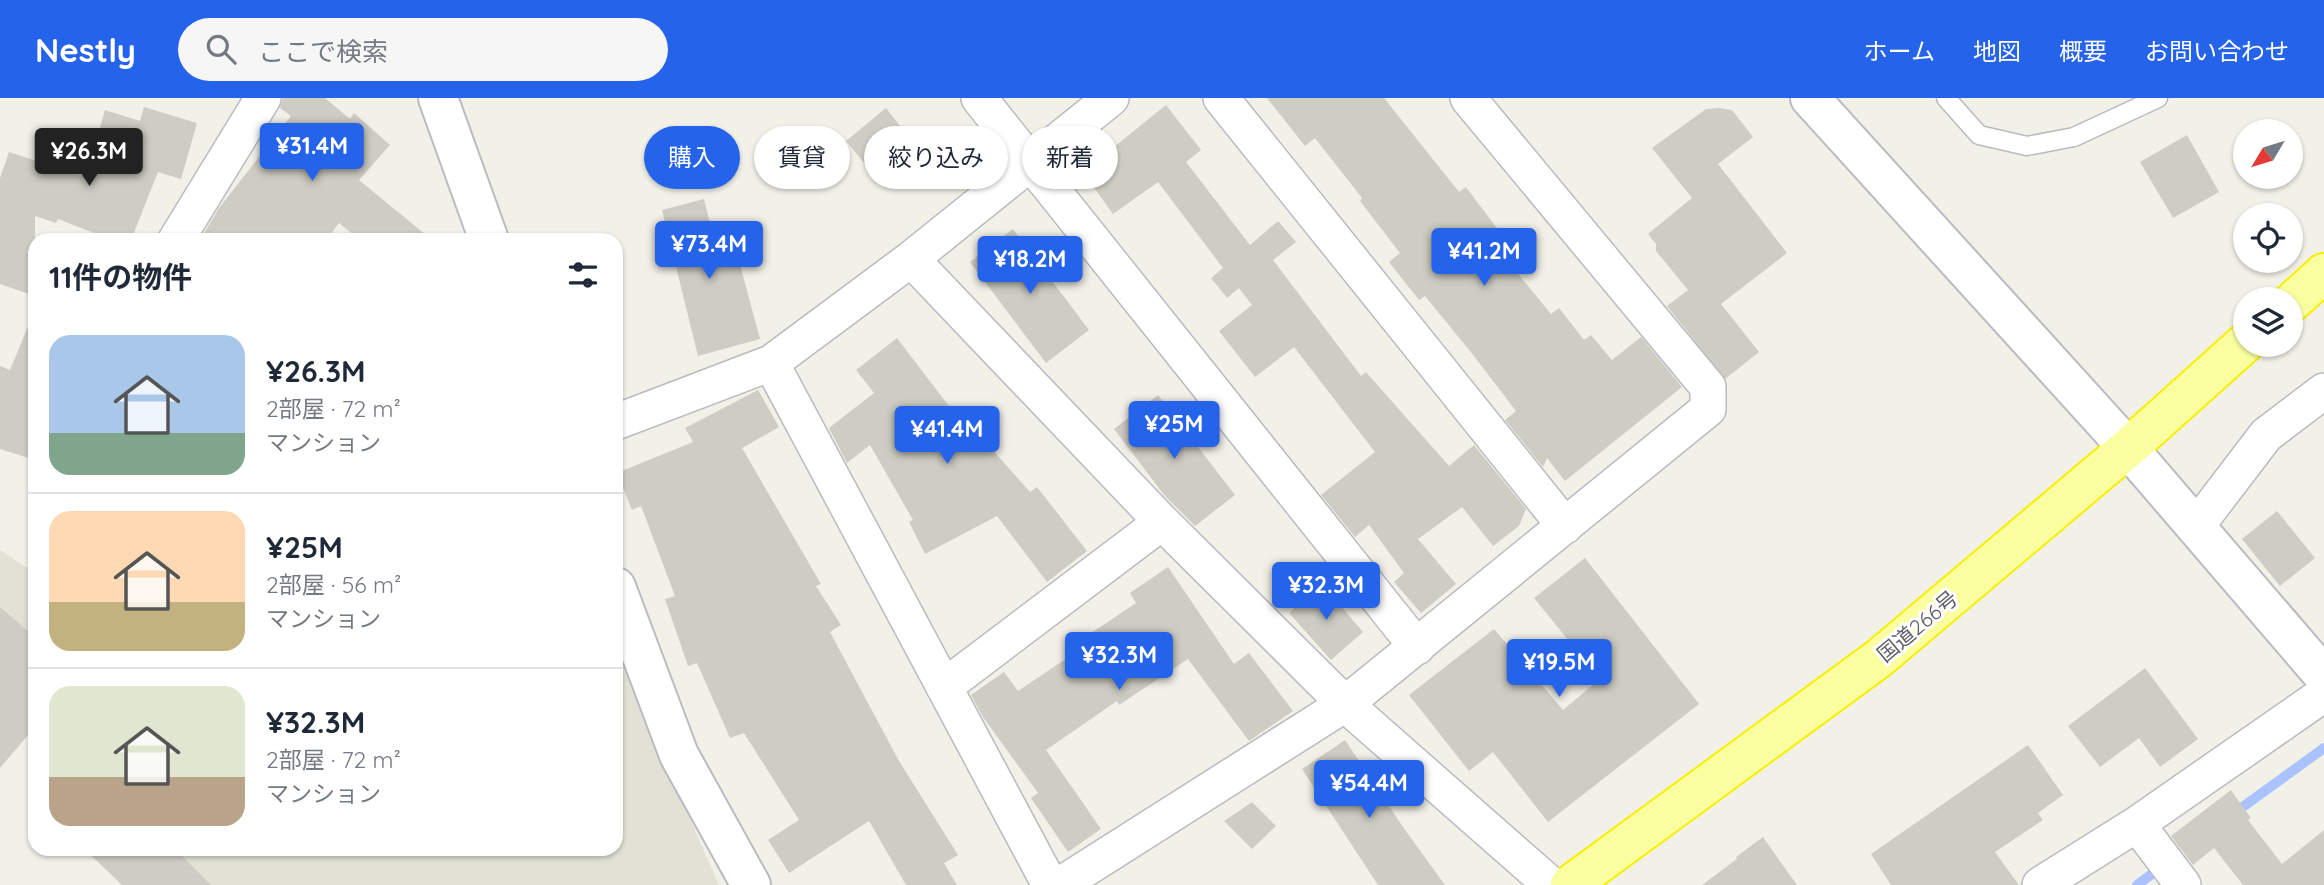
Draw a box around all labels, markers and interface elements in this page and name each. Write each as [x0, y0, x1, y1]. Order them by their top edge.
search box [178, 18, 668, 81]
text: Nestly [35, 29, 136, 70]
icon: search [202, 30, 240, 68]
text: ここで検索 [258, 35, 388, 68]
text: ホーム [1864, 36, 1935, 66]
text: 地図 [1973, 36, 2021, 66]
text: 概要 [2059, 36, 2107, 66]
text: お問い合わせ [2145, 36, 2289, 66]
north arrow [2233, 119, 2303, 189]
map controls [2233, 119, 2303, 357]
pin: ¥31.4M [255, 123, 369, 183]
chip: 購入 [644, 126, 740, 189]
chip: 賃貸 [754, 126, 850, 189]
chip: 絞り込み [864, 126, 1008, 189]
chip: 新着 [1022, 126, 1118, 189]
pin: ¥26.3M [32, 129, 146, 188]
text: ¥31.4M [276, 131, 348, 160]
text: ¥26.3M [51, 136, 127, 165]
button: locate [2233, 203, 2303, 273]
pin: ¥73.4M [652, 222, 766, 281]
pin: ¥41.2M [1427, 228, 1541, 288]
text: ¥73.4M [671, 229, 747, 258]
pin: ¥18.2M [973, 236, 1087, 296]
text: ¥41.2M [1447, 236, 1521, 265]
text: ¥18.2M [994, 244, 1066, 273]
icon: filters [564, 256, 602, 294]
text: 11件の物件 [49, 258, 192, 296]
button: layers [2233, 287, 2303, 357]
text: ¥26.3M [266, 352, 366, 390]
icon: home [105, 363, 189, 447]
text: 2部屋 · 72 m² [266, 394, 401, 423]
pin: ¥25M [1133, 402, 1215, 461]
pin: ¥41.4M [890, 406, 1004, 466]
text: ¥25M [1145, 409, 1203, 438]
text: ¥41.4M [911, 414, 983, 443]
text: マンション [266, 428, 381, 457]
text: ¥25M [266, 528, 343, 566]
icon: home [105, 539, 189, 623]
pin: ¥32.3M [1269, 562, 1383, 622]
text: 2部屋 · 56 m² [266, 570, 401, 599]
text: ¥32.3M [1288, 570, 1364, 599]
street label: 国道266号 [1871, 585, 1963, 667]
text: マンション [266, 604, 381, 633]
pin: ¥32.3M [1062, 632, 1176, 692]
text: ¥32.3M [1081, 640, 1157, 669]
pin: ¥19.5M [1502, 640, 1616, 699]
text: ¥19.5M [1523, 647, 1595, 676]
text: ¥32.3M [266, 703, 365, 741]
icon: home [105, 714, 189, 798]
text: 2部屋 · 72 m² [266, 745, 401, 774]
pin: ¥54.4M [1312, 760, 1426, 820]
text: ¥54.4M [1330, 768, 1408, 797]
text: マンション [266, 779, 381, 808]

